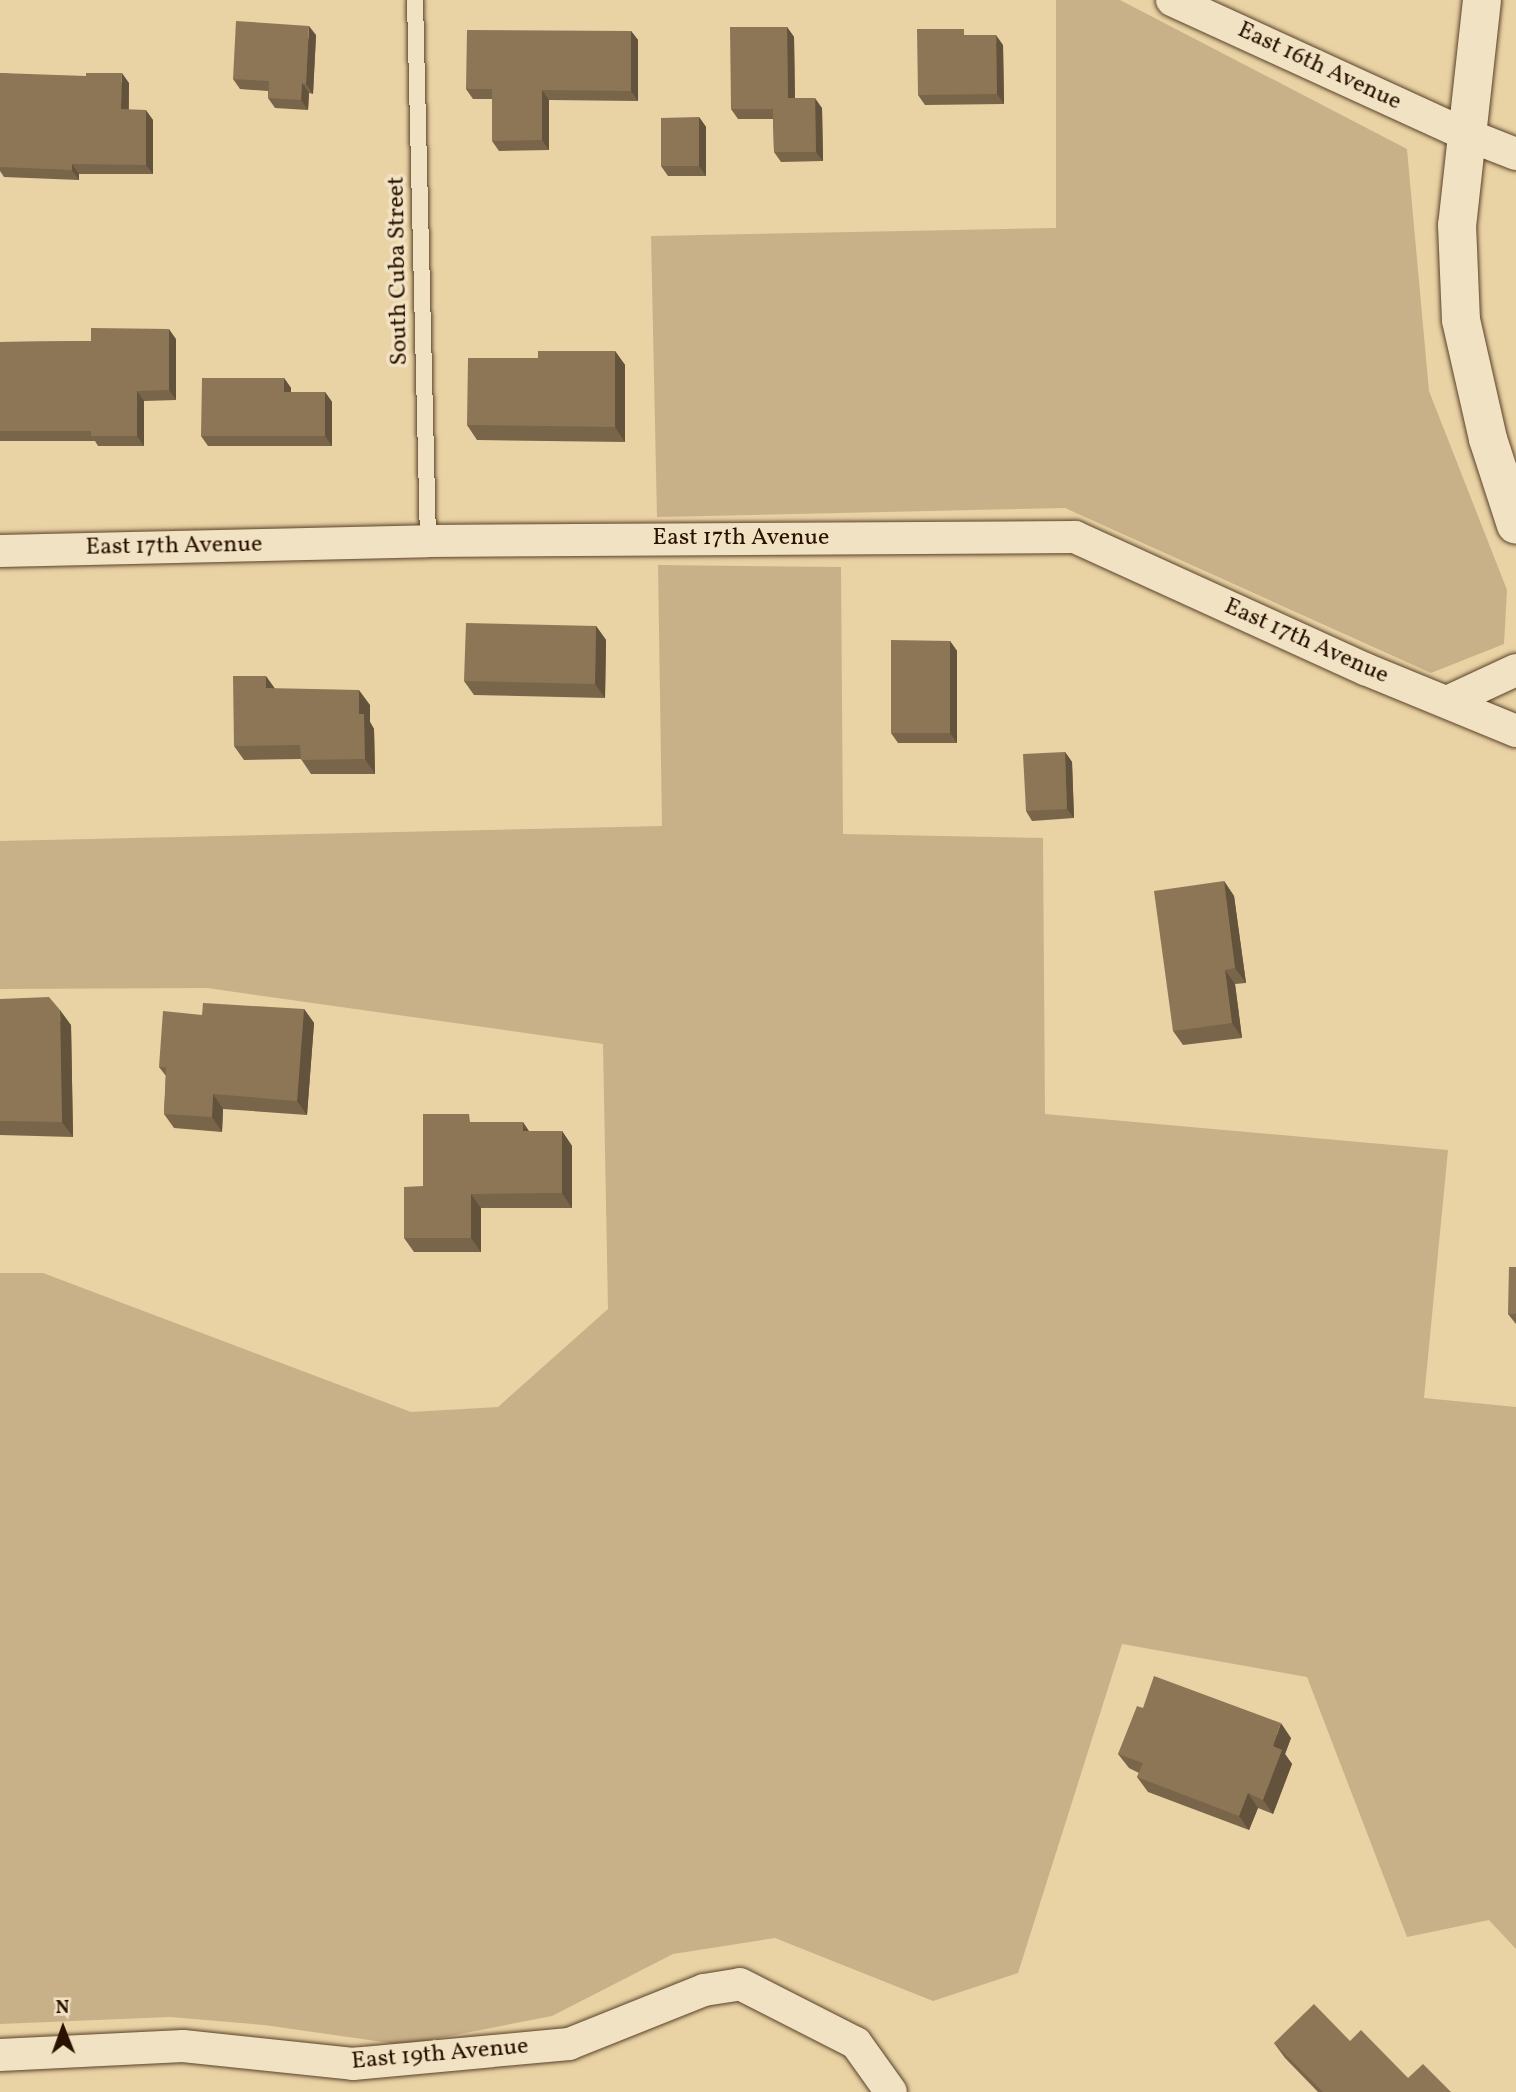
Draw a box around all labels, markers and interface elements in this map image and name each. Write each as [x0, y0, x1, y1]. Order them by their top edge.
street label: East 16th Avenue [1233, 16, 1405, 118]
street label: South Cuba Street [383, 176, 415, 366]
street label: East 17th Avenue [653, 525, 829, 553]
street label: East 17th Avenue [85, 531, 263, 563]
street label: East 17th Avenue [1219, 593, 1393, 691]
north arrow [28, 1994, 98, 2064]
text: N [56, 1995, 70, 2021]
street label: East 19th Avenue [350, 2033, 530, 2077]

